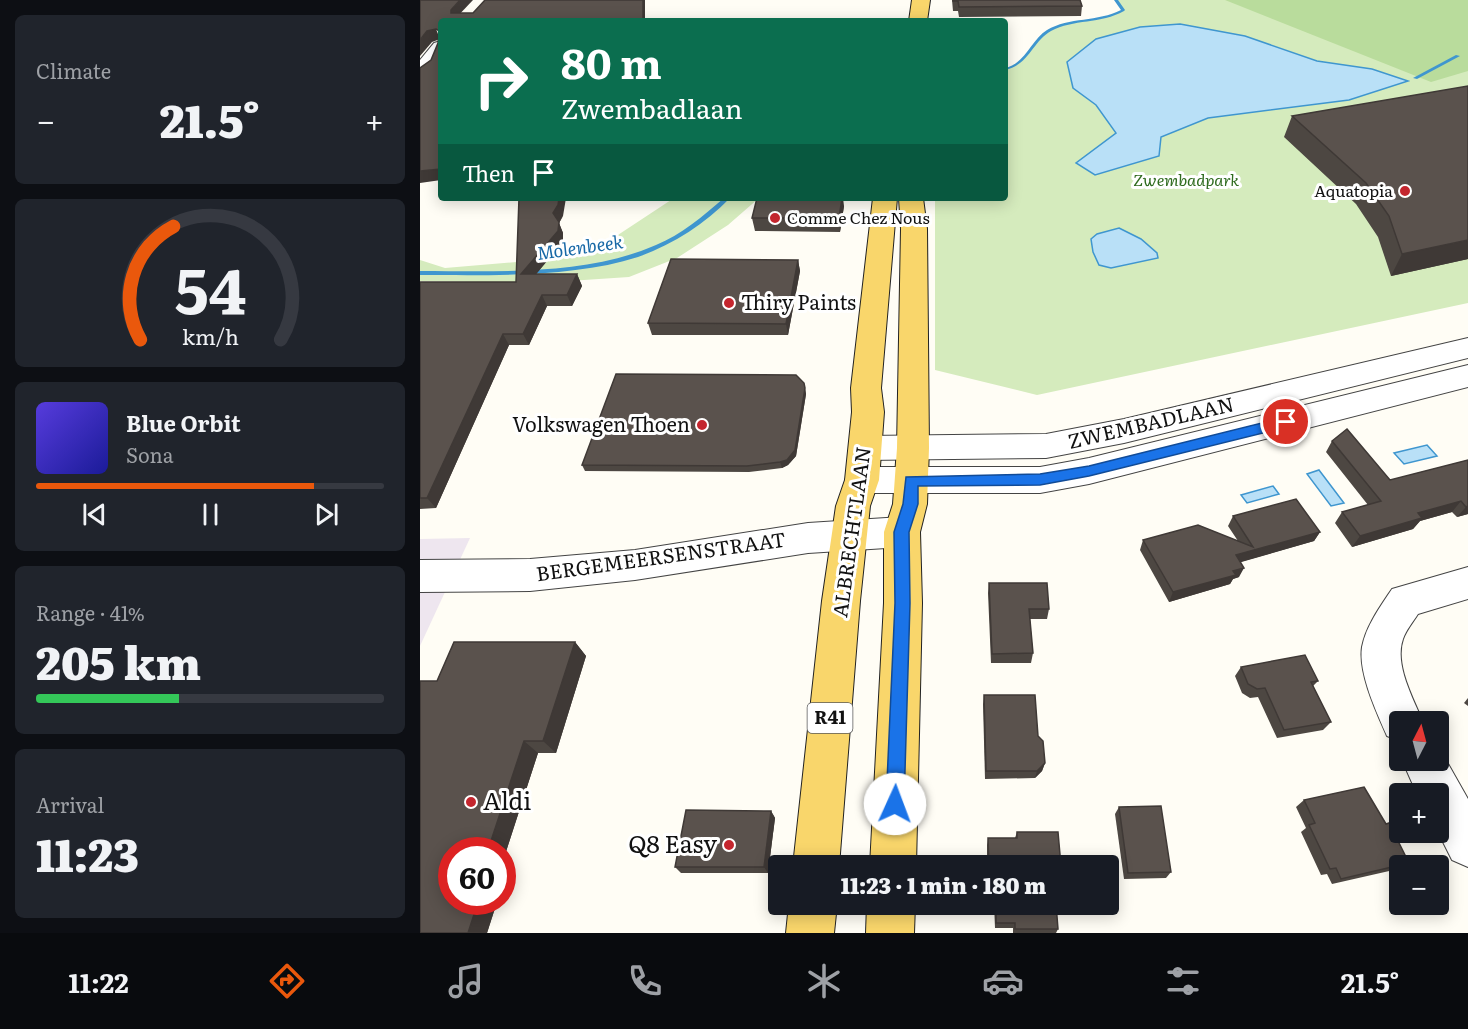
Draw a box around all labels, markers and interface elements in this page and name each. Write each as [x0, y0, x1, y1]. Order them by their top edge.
text: 80 m [561, 30, 662, 92]
icon: right [462, 42, 540, 120]
text: Climate [36, 55, 111, 85]
text: 21.5° [160, 85, 260, 152]
text: Zwembadlaan [561, 87, 743, 127]
text: − [36, 94, 55, 143]
text: + [365, 94, 384, 143]
text: Then [462, 156, 515, 189]
icon: arrive [527, 156, 560, 189]
park label: Zwembadpark [1133, 167, 1239, 191]
place label: Aquatopia [1314, 178, 1393, 202]
marker: Aquatopia [1398, 184, 1412, 198]
place label: Comme Chez Nous [787, 205, 930, 229]
marker: Comme Chez Nous [768, 211, 782, 225]
water label: Molenbeek [535, 227, 625, 266]
text: 54 [174, 241, 246, 333]
place label: Thiry Paints [741, 286, 856, 316]
marker: Thiry Paints [722, 296, 736, 310]
text: km/h [181, 320, 239, 352]
street label: ZWEMBADLAAN [1065, 387, 1237, 455]
pin [1260, 396, 1311, 447]
icon: arrive [1269, 405, 1302, 438]
text: Blue Orbit [126, 406, 241, 439]
place label: Volkswagen Thoen [512, 408, 690, 438]
marker: Volkswagen Thoen [695, 418, 709, 432]
text: Sona [126, 439, 174, 469]
street label: ALBRECHTLAAN [823, 444, 877, 619]
icon: previous [78, 498, 111, 531]
icon: pause [194, 498, 227, 531]
icon: next [310, 498, 343, 531]
street label: BERGEMEERSENSTRAAT [534, 523, 787, 587]
text: Range · 41% [36, 597, 145, 627]
text: 205 km [36, 627, 201, 694]
road number: R41 [808, 703, 852, 733]
north arrow [1389, 711, 1449, 771]
map controls [1389, 711, 1449, 915]
position arrow [863, 772, 927, 836]
place label: Aldi [483, 782, 531, 817]
button: + [1389, 783, 1449, 843]
text: Arrival [36, 789, 104, 819]
marker: Aldi [464, 795, 478, 809]
text: 11:23 [36, 819, 139, 886]
place label: Q8 Easy [628, 825, 717, 860]
speed limit sign: 60 [438, 837, 516, 915]
marker: Q8 Easy [722, 838, 736, 852]
button: − [1389, 855, 1449, 915]
text: 11:23 · 1 min · 180 m [841, 868, 1046, 901]
icon: directions [266, 960, 308, 1002]
icon: music [445, 960, 487, 1002]
icon: phone [624, 960, 666, 1002]
icon: climate [803, 960, 845, 1002]
icon: car [982, 960, 1024, 1002]
icon: filters [1162, 960, 1204, 1002]
text: 11:22 [69, 961, 129, 1001]
text: 21.5° [1341, 961, 1399, 1001]

